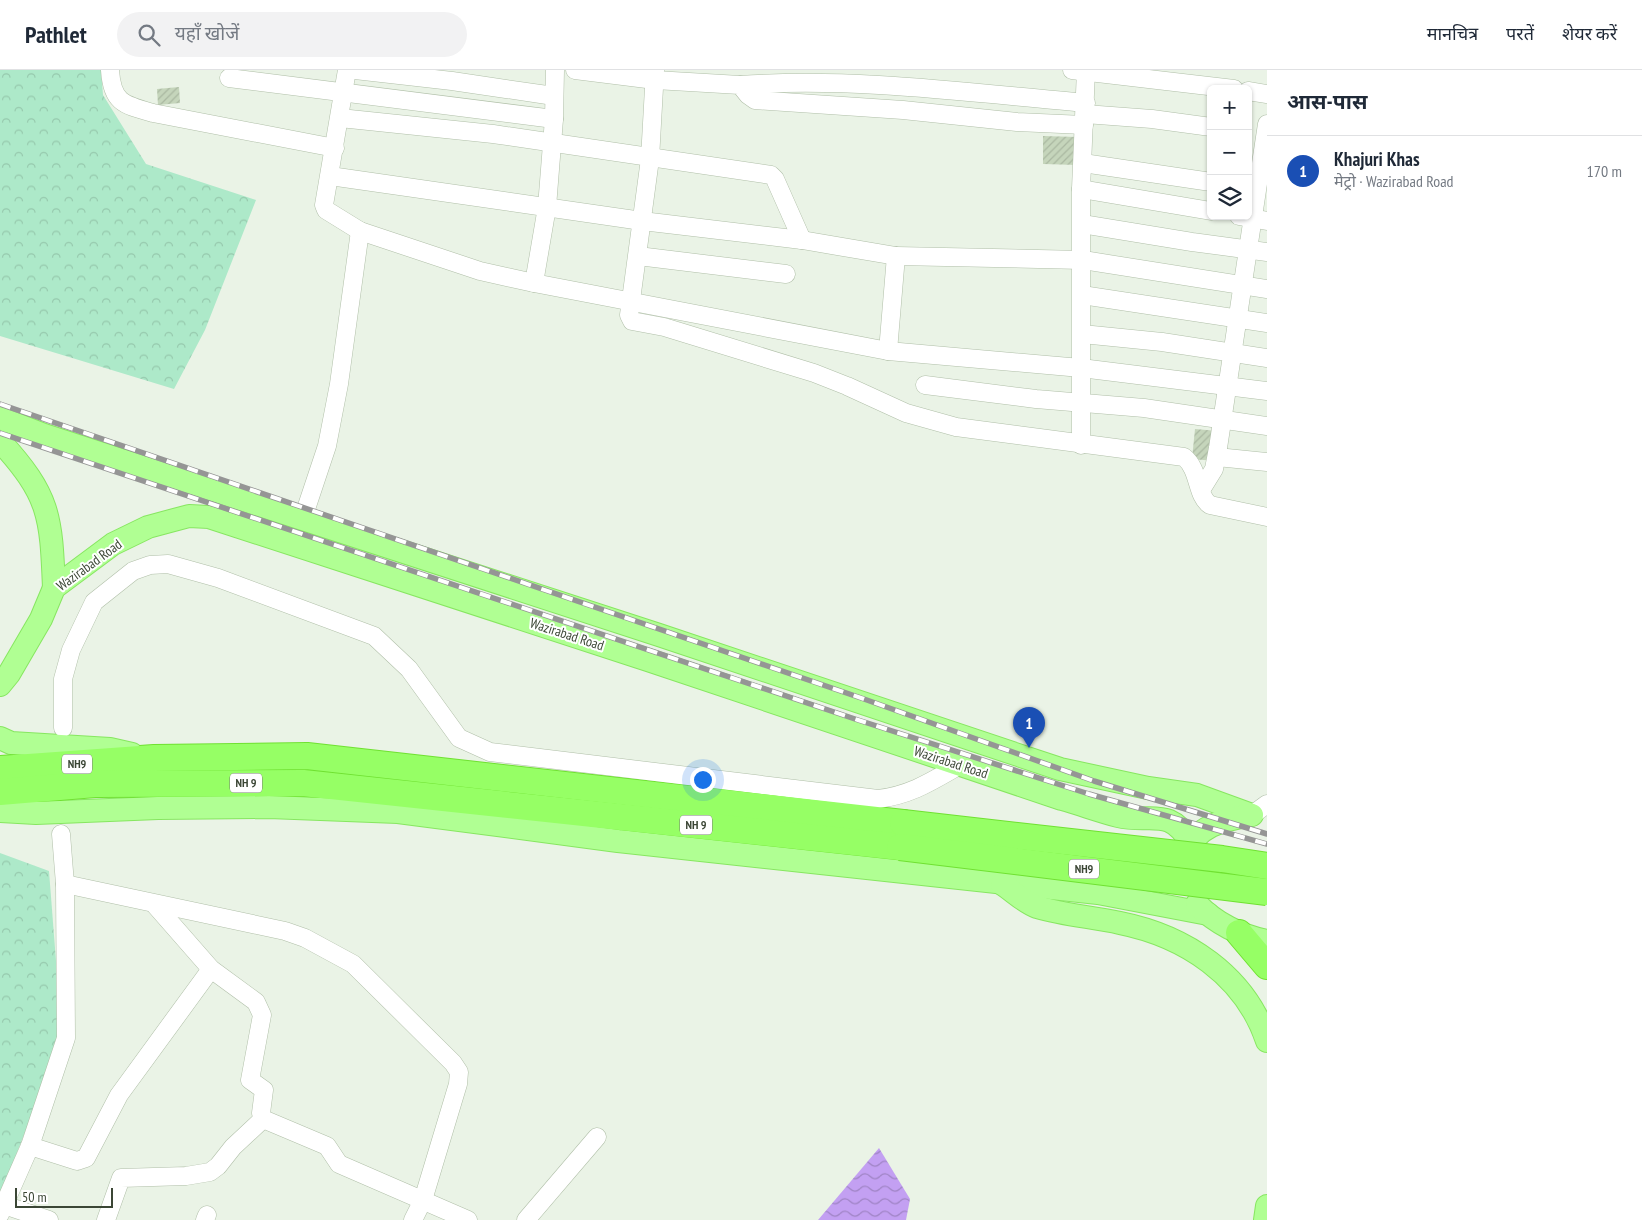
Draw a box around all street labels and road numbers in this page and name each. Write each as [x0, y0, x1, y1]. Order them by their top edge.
street label: Wazirabad Road [53, 535, 125, 595]
street label: Wazirabad Road [528, 614, 606, 654]
street label: Wazirabad Road [912, 742, 990, 782]
road number: NH9 [62, 754, 92, 774]
road number: NH 9 [230, 774, 262, 792]
road number: NH 9 [680, 816, 712, 834]
road number: NH9 [1069, 860, 1099, 879]

